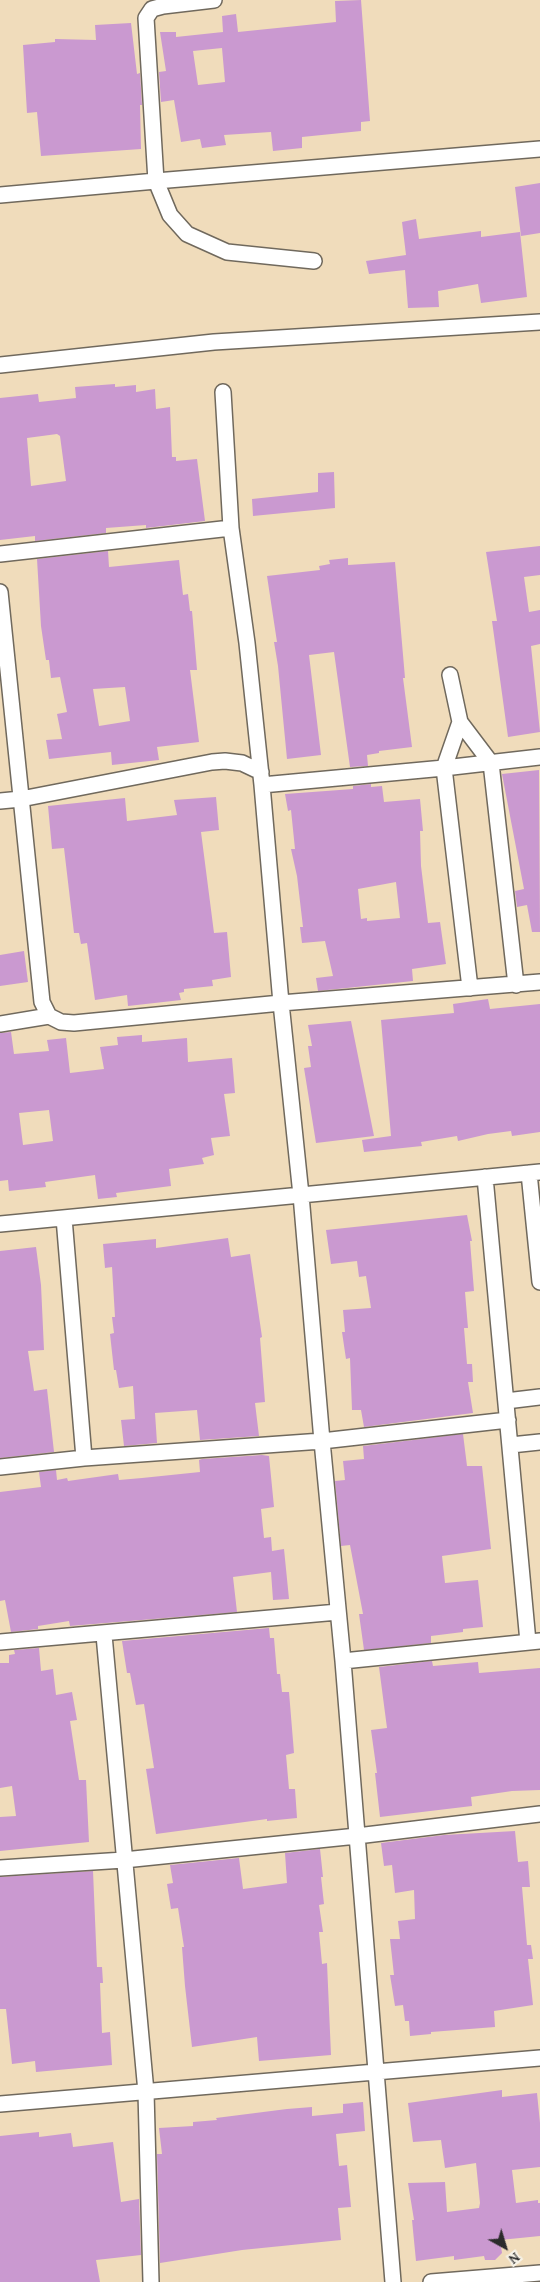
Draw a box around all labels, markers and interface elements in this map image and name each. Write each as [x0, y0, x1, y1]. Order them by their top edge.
north arrow [480, 2222, 530, 2272]
text: N [505, 2248, 524, 2269]

